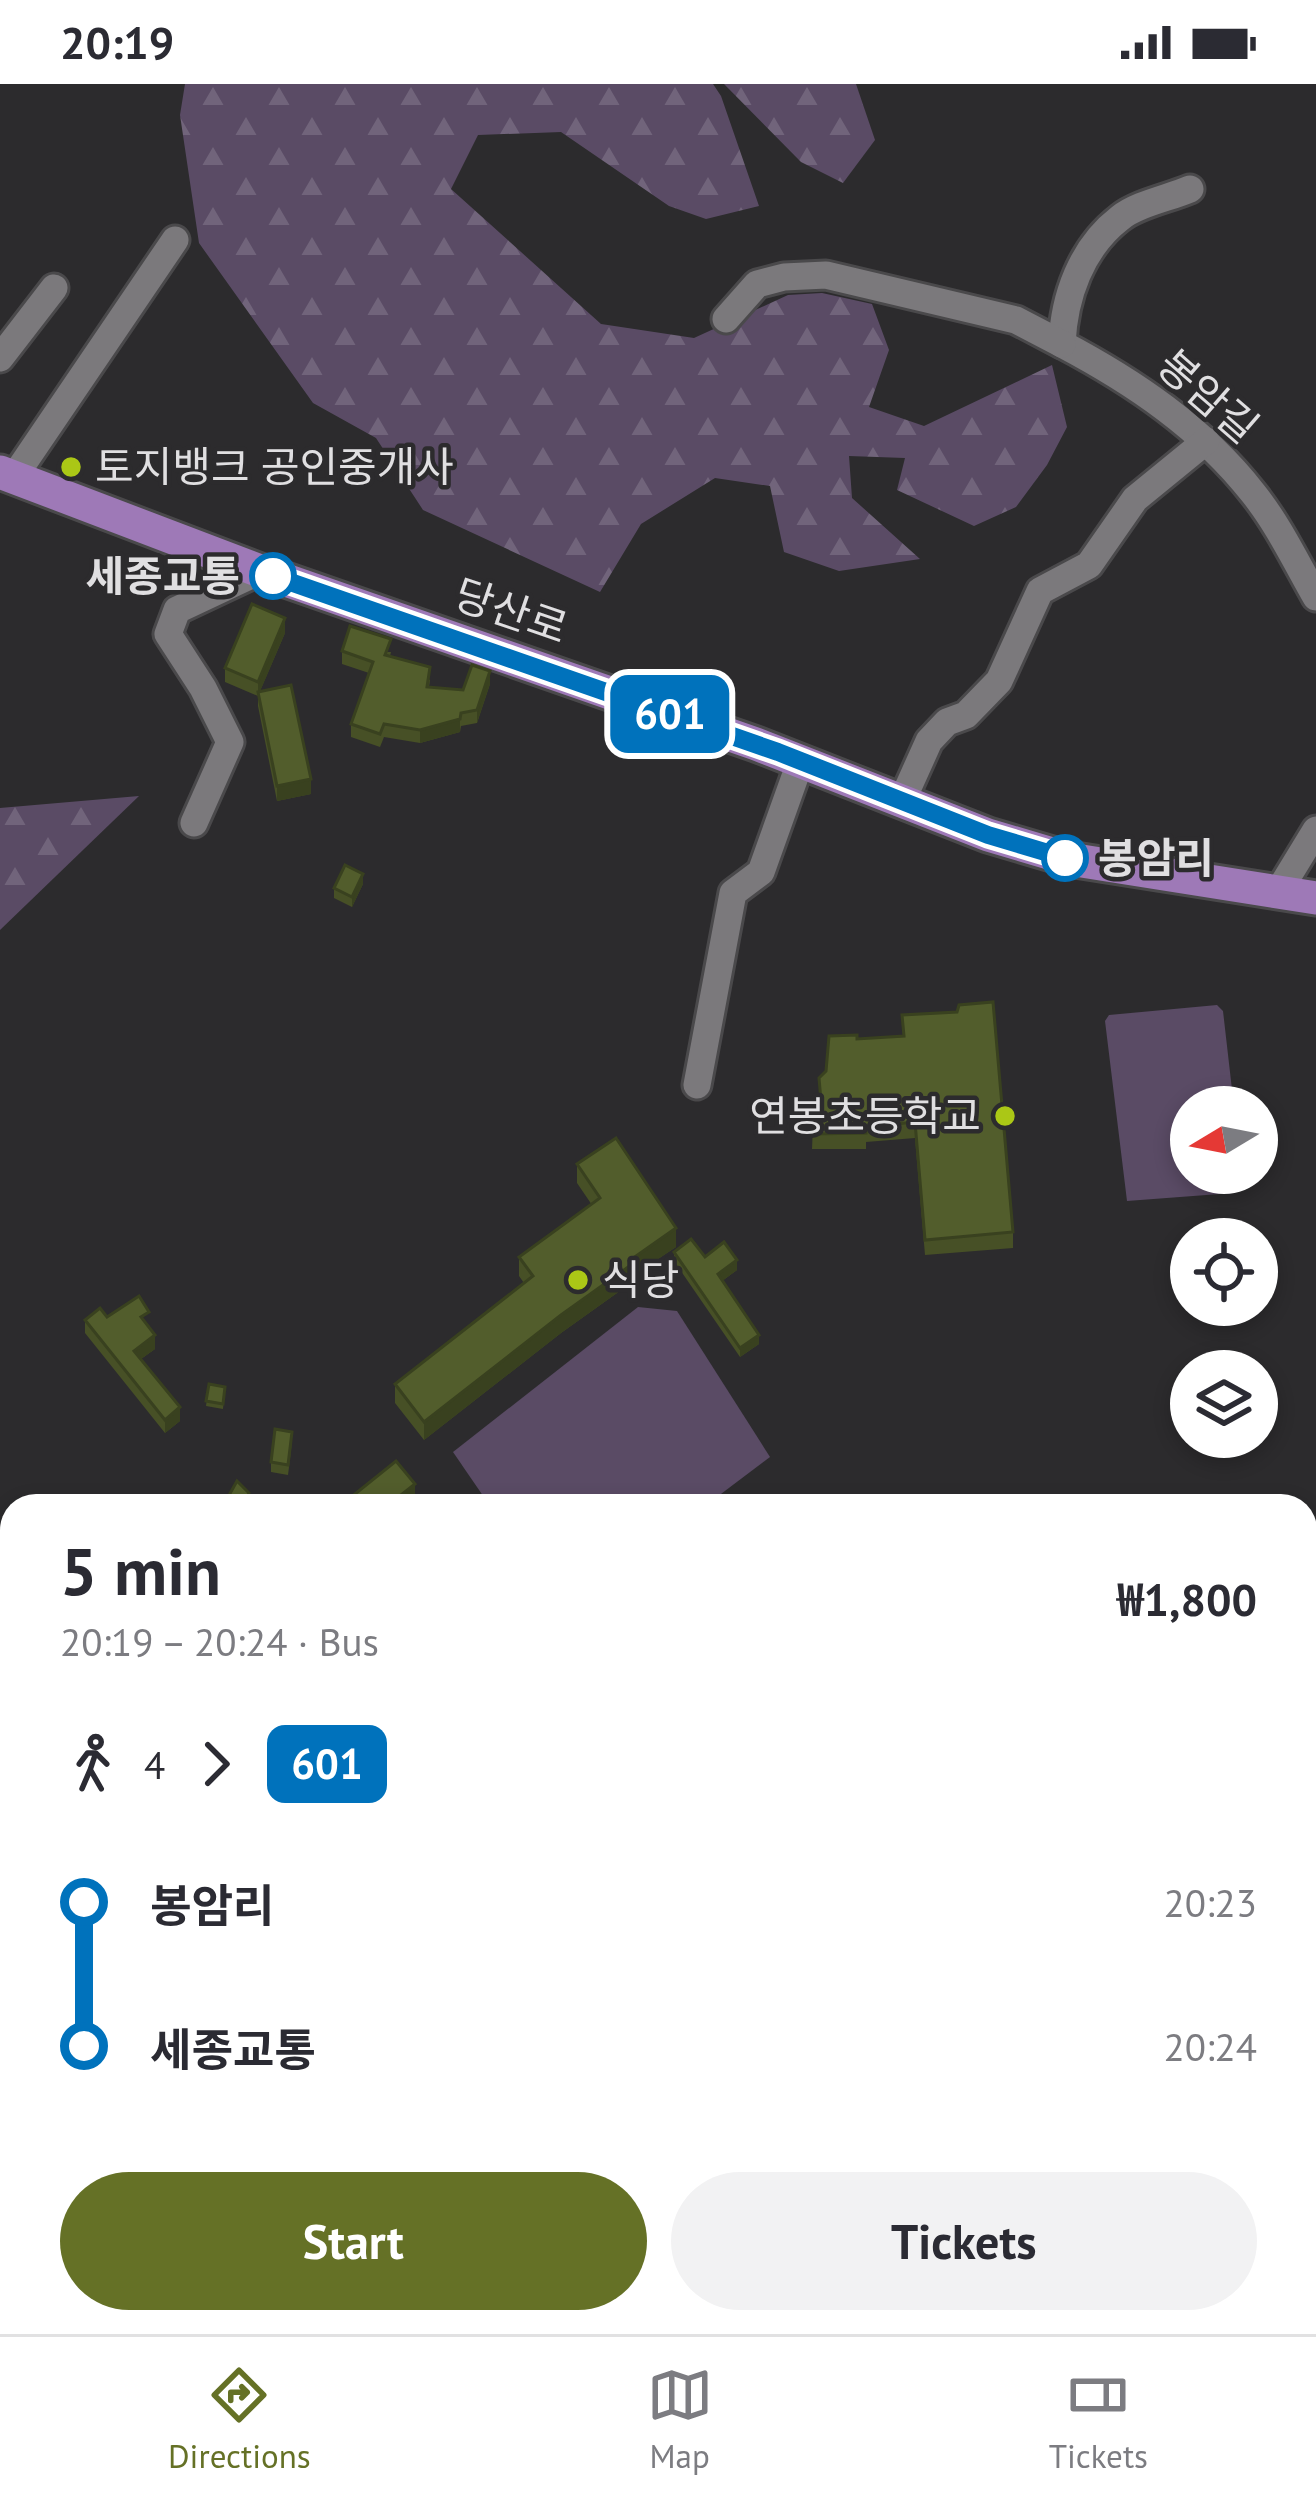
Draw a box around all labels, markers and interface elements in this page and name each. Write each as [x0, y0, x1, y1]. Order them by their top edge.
text: 20:19 [60, 13, 174, 71]
street label: 봉암길 [1147, 337, 1270, 454]
place label: 토지뱅크 공인중개사 [95, 439, 454, 494]
marker: 토지뱅크 공인중개사 [58, 454, 84, 480]
place label: 세종교통 [85, 548, 240, 603]
marker: 세종교통 [251, 554, 295, 598]
street label: 당산로 [447, 566, 575, 655]
line badge: 601 [601, 675, 739, 753]
text: 601 [634, 686, 706, 741]
place label: 봉암리 [1098, 830, 1214, 885]
marker: 봉암리 [1043, 836, 1087, 880]
north arrow [1170, 1086, 1278, 1194]
map controls [1170, 1086, 1278, 1458]
place label: 연봉초등학교 [749, 1088, 981, 1143]
marker: 연봉초등학교 [992, 1103, 1018, 1129]
button: locate [1170, 1218, 1278, 1326]
place label: 식당 [602, 1252, 679, 1307]
marker: 식당 [565, 1267, 591, 1293]
button: layers [1170, 1350, 1278, 1458]
text: 5 min [60, 1528, 221, 1613]
text: ₩1,800 [1117, 1570, 1257, 1628]
text: 20:19 – 20:24 · Bus [60, 1616, 379, 1667]
icon: walk [60, 1731, 126, 1797]
icon: forward [183, 1731, 249, 1797]
text: 601 [291, 1736, 363, 1791]
text: 4 [144, 1739, 165, 1790]
text: 봉암리 [150, 1876, 274, 1934]
text: 20:23 [1163, 1877, 1257, 1928]
text: 세종교통 [150, 2020, 316, 2078]
text: 20:24 [1163, 2021, 1257, 2072]
button: Start [60, 2172, 647, 2310]
button: Tickets [671, 2172, 1257, 2310]
tab: Directions [168, 2362, 311, 2477]
tab: Map [647, 2362, 713, 2477]
tab: Tickets [1049, 2362, 1148, 2477]

